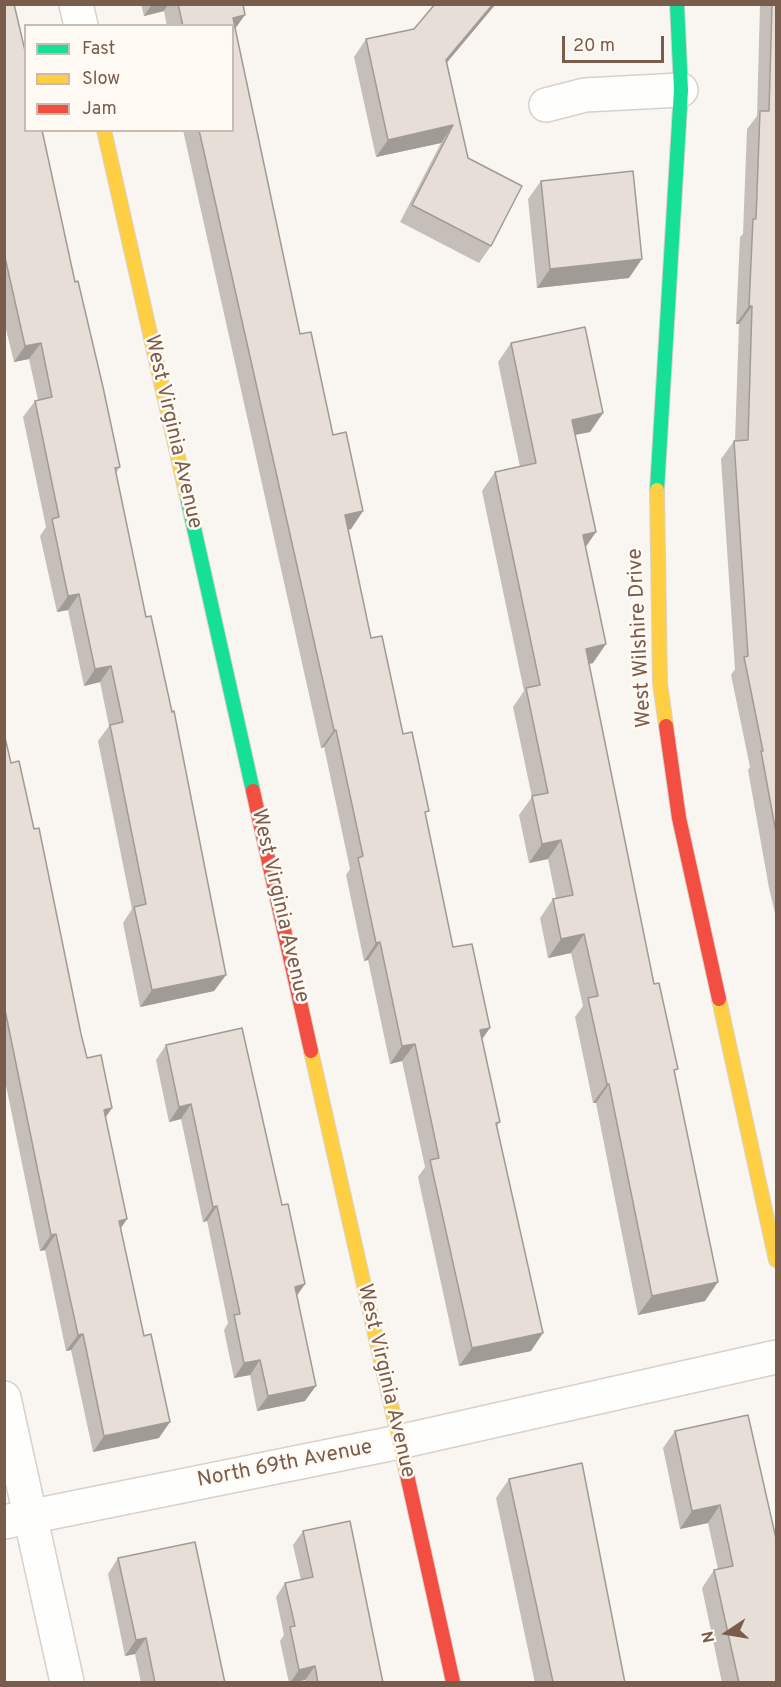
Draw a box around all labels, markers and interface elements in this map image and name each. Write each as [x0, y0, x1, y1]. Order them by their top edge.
legend [24, 24, 234, 132]
scale bar [565, 24, 667, 62]
text: 20 m [573, 35, 615, 58]
text: Fast [82, 38, 115, 61]
text: Slow [82, 68, 120, 91]
text: Jam [82, 98, 117, 121]
street label: West Virginia Avenue [137, 333, 207, 531]
street label: West Wilshire Drive [624, 547, 658, 729]
street label: West Virginia Avenue [244, 807, 314, 1005]
street label: West Virginia Avenue [350, 1282, 420, 1480]
street label: North 69th Avenue [195, 1436, 375, 1494]
north arrow [697, 1603, 757, 1663]
text: N [698, 1629, 720, 1644]

